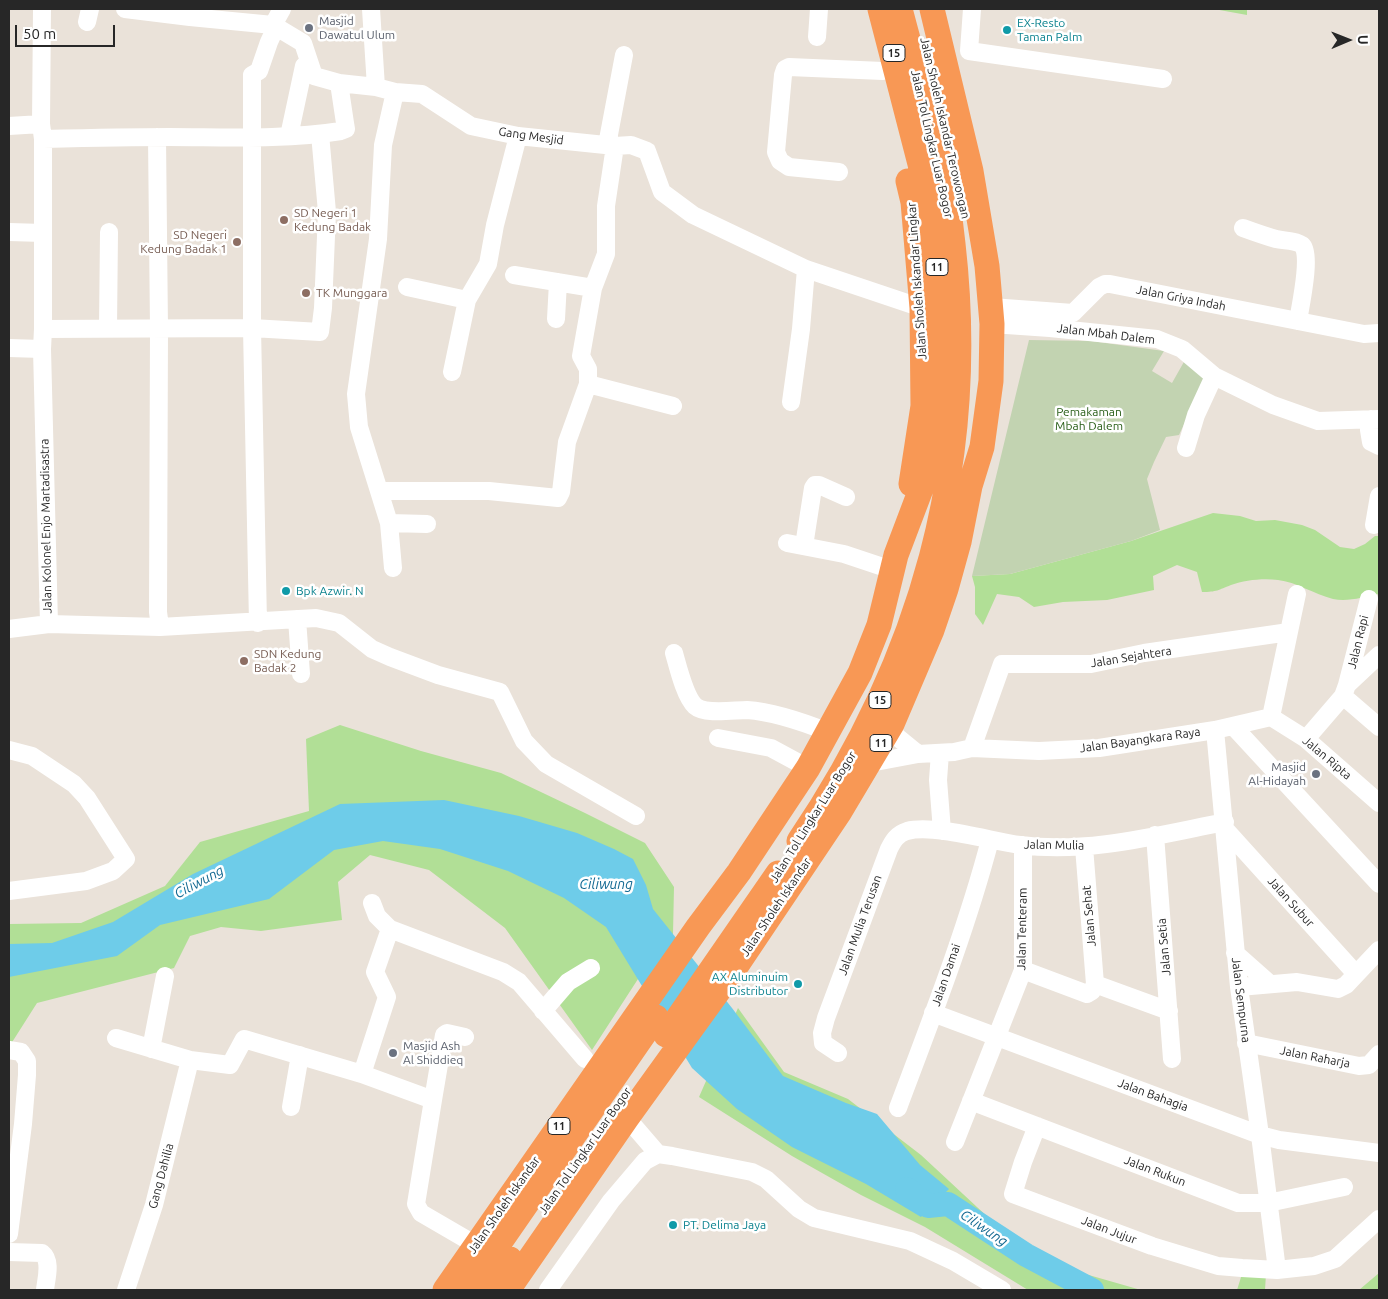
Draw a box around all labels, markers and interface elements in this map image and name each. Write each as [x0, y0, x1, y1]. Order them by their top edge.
place label: Masjid Dawatul Ulum [319, 14, 395, 42]
scale bar [18, 15, 118, 47]
north arrow [1323, 15, 1373, 65]
place label: EX-Resto Taman Palm [1017, 16, 1082, 44]
marker: Masjid Dawatul Ulum [303, 22, 315, 34]
marker: EX-Resto Taman Palm [1001, 24, 1013, 36]
text: 50 m [23, 25, 56, 42]
text: U [1355, 35, 1371, 45]
street label: Jalan Sholeh Iskandar Terowongan [917, 36, 973, 220]
road number: 15 [883, 44, 905, 62]
street label: Jalan Tol Lingkar Luar Bogor [908, 68, 956, 220]
street label: Gang Mesjid [497, 124, 565, 148]
street label: Jalan Sholeh Iskandar Lingkar [904, 202, 930, 360]
place label: SD Negeri 1 Kedung Badak [294, 206, 371, 234]
marker: SD Negeri 1 Kedung Badak [278, 214, 290, 226]
place label: SD Negeri Kedung Badak 1 [140, 228, 227, 256]
marker: SD Negeri Kedung Badak 1 [231, 236, 243, 248]
road number: 11 [926, 258, 948, 276]
street label: Jalan Griya Indah [1135, 282, 1227, 314]
place label: TK Munggara [316, 286, 388, 300]
marker: TK Munggara [300, 287, 312, 299]
street label: Jalan Mbah Dalem [1056, 321, 1156, 347]
park label: Pemakaman Mbah Dalem [1055, 405, 1123, 433]
street label: Jalan Kolonel Enjo Martadisastra [37, 438, 55, 614]
place label: Bpk Azwir. N [296, 584, 363, 598]
marker: Bpk Azwir. N [280, 585, 292, 597]
street label: Jalan Rapi [1344, 614, 1372, 670]
street label: Jalan Sejahtera [1089, 643, 1173, 671]
place label: SDN Kedung Badak 2 [254, 647, 321, 675]
marker: SDN Kedung Badak 2 [238, 655, 250, 667]
road number: 15 [869, 692, 891, 708]
street label: Jalan Bayangkara Raya [1079, 724, 1201, 756]
street label: Jalan Ripta [1300, 733, 1354, 783]
road number: 11 [870, 734, 892, 751]
street label: Jalan Tol Lingkar Luar Bogor [767, 749, 859, 885]
place label: Masjid Al-Hidayah [1248, 760, 1306, 788]
marker: Masjid Al-Hidayah [1310, 768, 1322, 780]
street label: Jalan Mulia [1024, 837, 1084, 853]
street label: Jalan Sholeh Iskandar [738, 855, 814, 959]
water label: Ciliwung [171, 862, 227, 902]
street label: Jalan Mulia Terusan [835, 873, 885, 977]
street label: Jalan Subur [1265, 874, 1317, 930]
water label: Ciliwung [579, 876, 633, 892]
street label: Jalan Sehat [1079, 885, 1099, 947]
street label: Jalan Tenteram [1014, 887, 1030, 971]
street label: Jalan Setia [1154, 918, 1174, 976]
street label: Jalan Damai [929, 942, 963, 1008]
street label: Jalan Sempurna [1229, 957, 1253, 1043]
place label: AX Aluminuim Distributor [712, 970, 788, 998]
marker: AX Aluminuim Distributor [792, 978, 804, 990]
place label: Masjid Ash Al Shiddieq [403, 1039, 463, 1067]
street label: Jalan Raharja [1279, 1043, 1351, 1071]
marker: Masjid Ash Al Shiddieq [387, 1047, 399, 1059]
street label: Jalan Bahagia [1116, 1076, 1190, 1114]
street label: Jalan Tol Lingkar Luar Bogor [536, 1085, 634, 1217]
road number: 11 [548, 1118, 570, 1134]
street label: Gang Dahilia [145, 1142, 177, 1210]
street label: Jalan Rukun [1122, 1153, 1188, 1189]
street label: Jalan Sholeh Iskandar [465, 1154, 543, 1256]
water label: Ciliwung [957, 1206, 1011, 1250]
street label: Jalan Jujur [1079, 1213, 1139, 1247]
place label: PT. Delima Jaya [683, 1218, 766, 1232]
marker: PT. Delima Jaya [667, 1219, 679, 1231]

